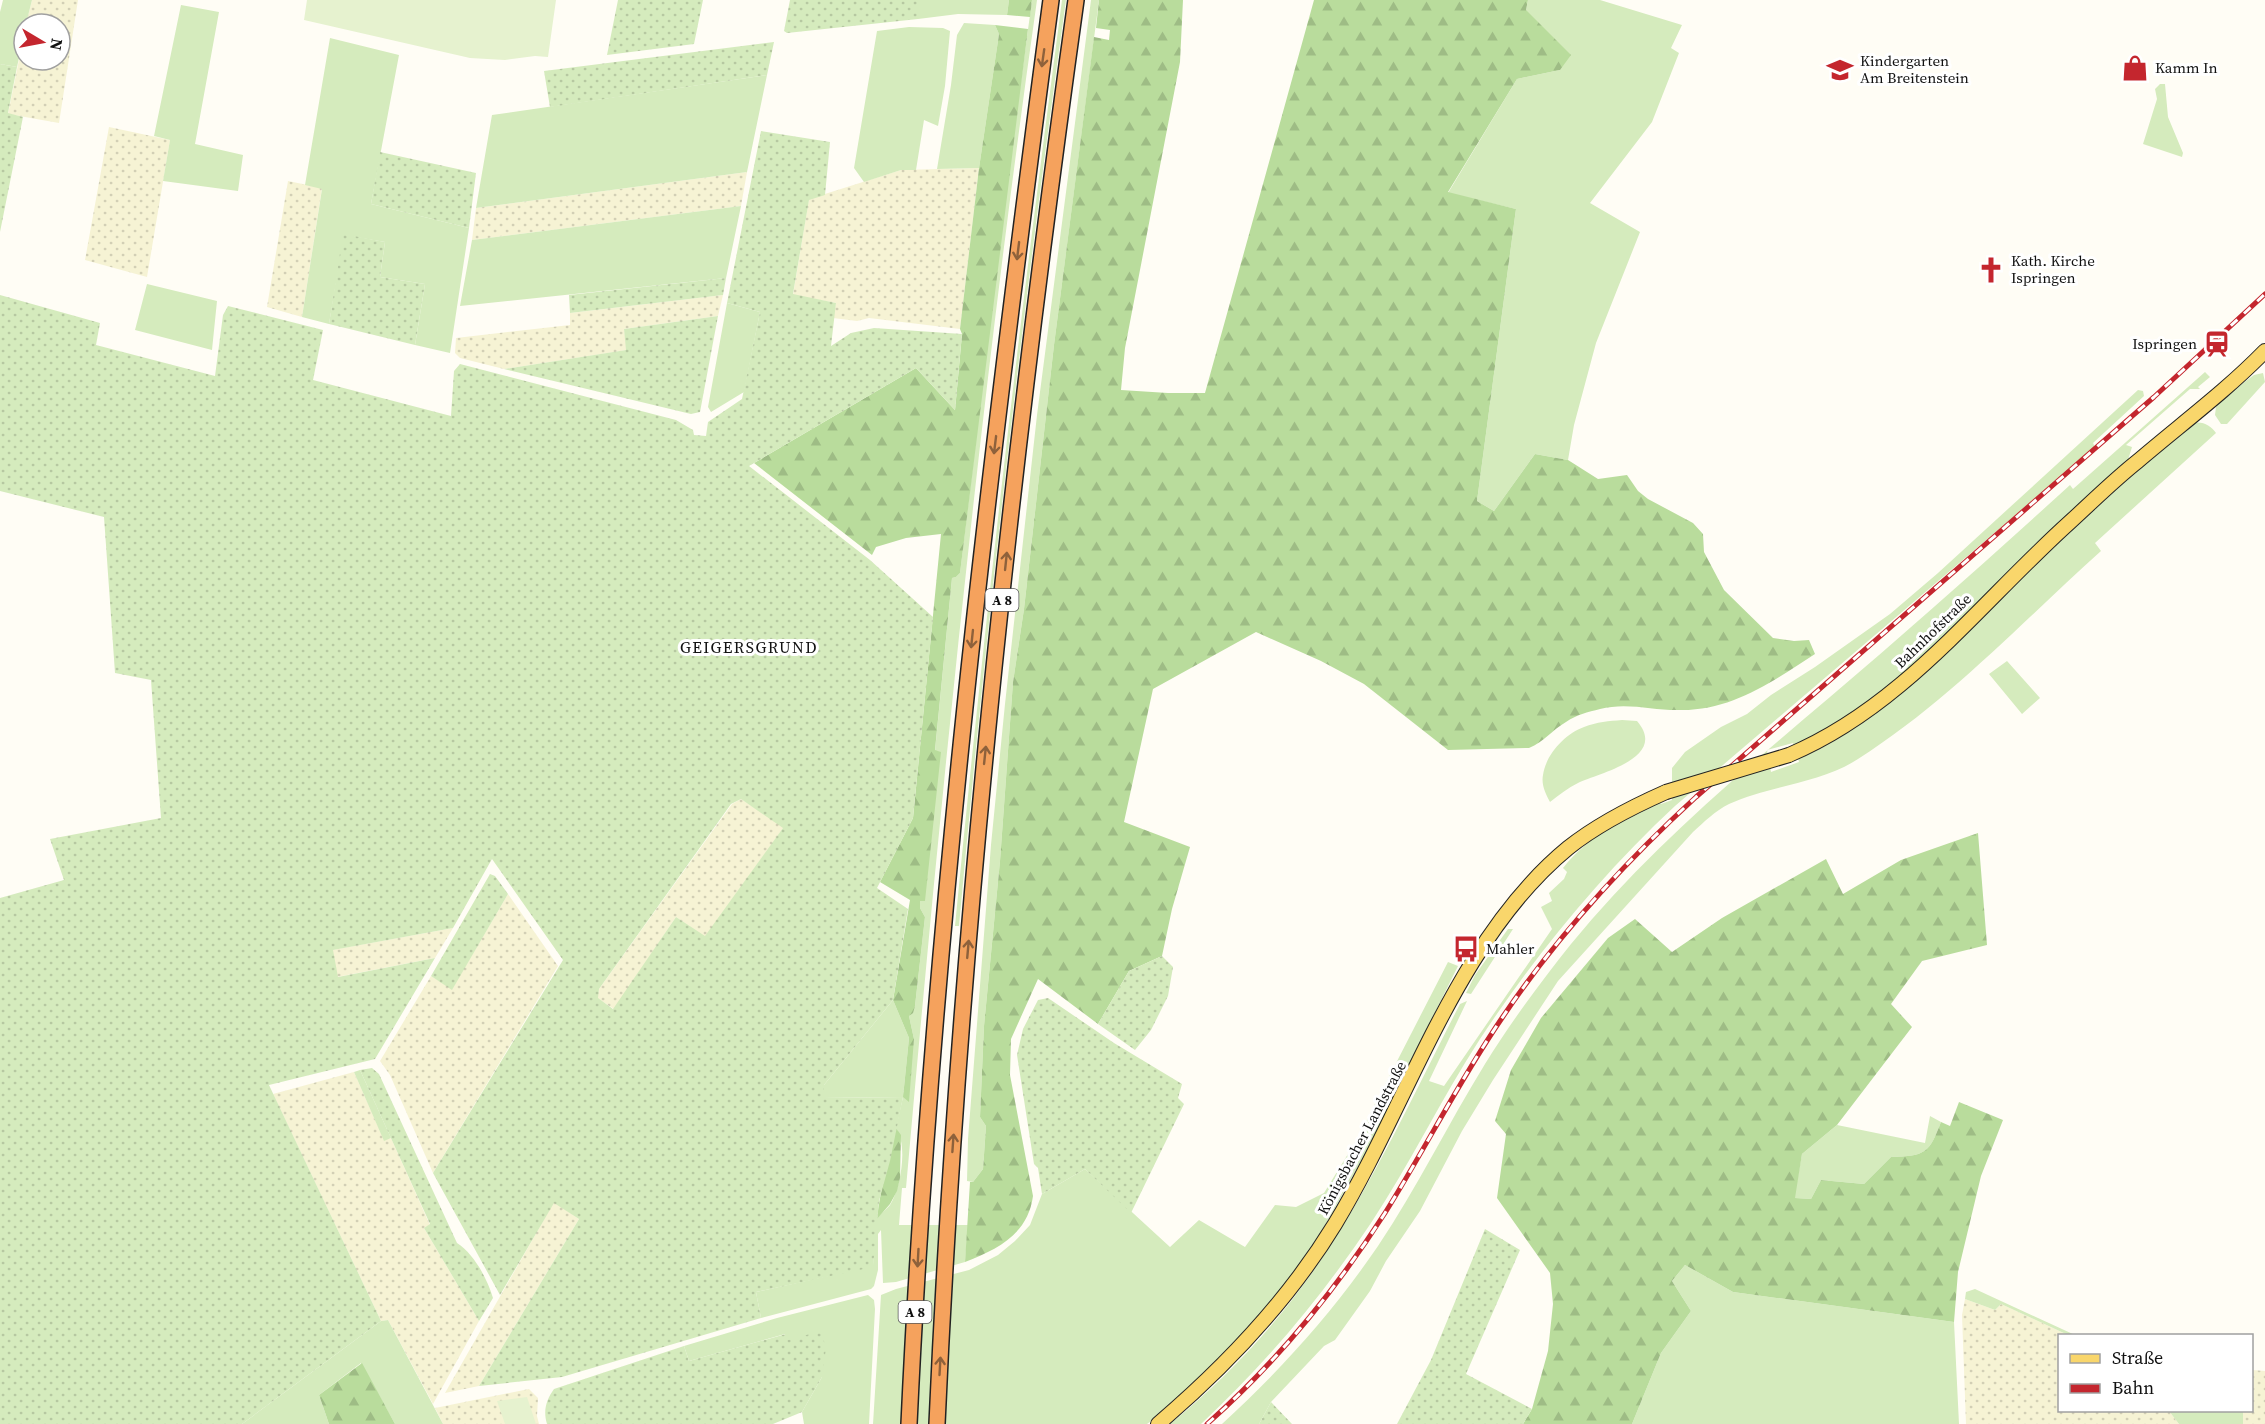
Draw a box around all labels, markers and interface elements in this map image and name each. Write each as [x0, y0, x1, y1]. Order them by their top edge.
north arrow [12, 12, 72, 72]
text: N [45, 37, 69, 53]
one-way arrow [1038, 48, 1049, 67]
place label: Kindergarten Am Breitenstein [1860, 50, 1969, 88]
shop icon: Kamm In [2120, 53, 2150, 83]
school or university icon: Kindergarten Am Breitenstein [1825, 55, 1855, 85]
place label: Kamm In [2155, 57, 2218, 78]
one-way arrow [1012, 241, 1023, 261]
place label: Kath. Kirche Ispringen [2011, 250, 2095, 288]
church icon: Kath. Kirche Ispringen [1976, 255, 2006, 285]
station icon: Ispringen [2202, 329, 2232, 359]
place label: Ispringen [2132, 333, 2197, 354]
one-way arrow [989, 434, 1000, 454]
one-way arrow [1001, 551, 1012, 571]
street label: Bahnhofstraße [1890, 588, 1976, 673]
road number: A 8 [986, 589, 1018, 611]
one-way arrow [967, 628, 978, 648]
district label: GEIGERSGRUND [680, 636, 818, 658]
one-way arrow [980, 745, 991, 765]
bus stop icon: Mahler [1451, 934, 1481, 964]
place label: Mahler [1486, 938, 1535, 959]
one-way arrow [963, 939, 974, 959]
street label: Königsbacher Landstraße [1312, 1057, 1411, 1218]
one-way arrow [948, 1134, 959, 1154]
one-way arrow [912, 1248, 923, 1268]
road number: A 8 [898, 1301, 932, 1323]
legend [2058, 1334, 2253, 1412]
text: Straße [2112, 1345, 2163, 1370]
one-way arrow [934, 1356, 945, 1376]
text: Bahn [2112, 1375, 2154, 1400]

